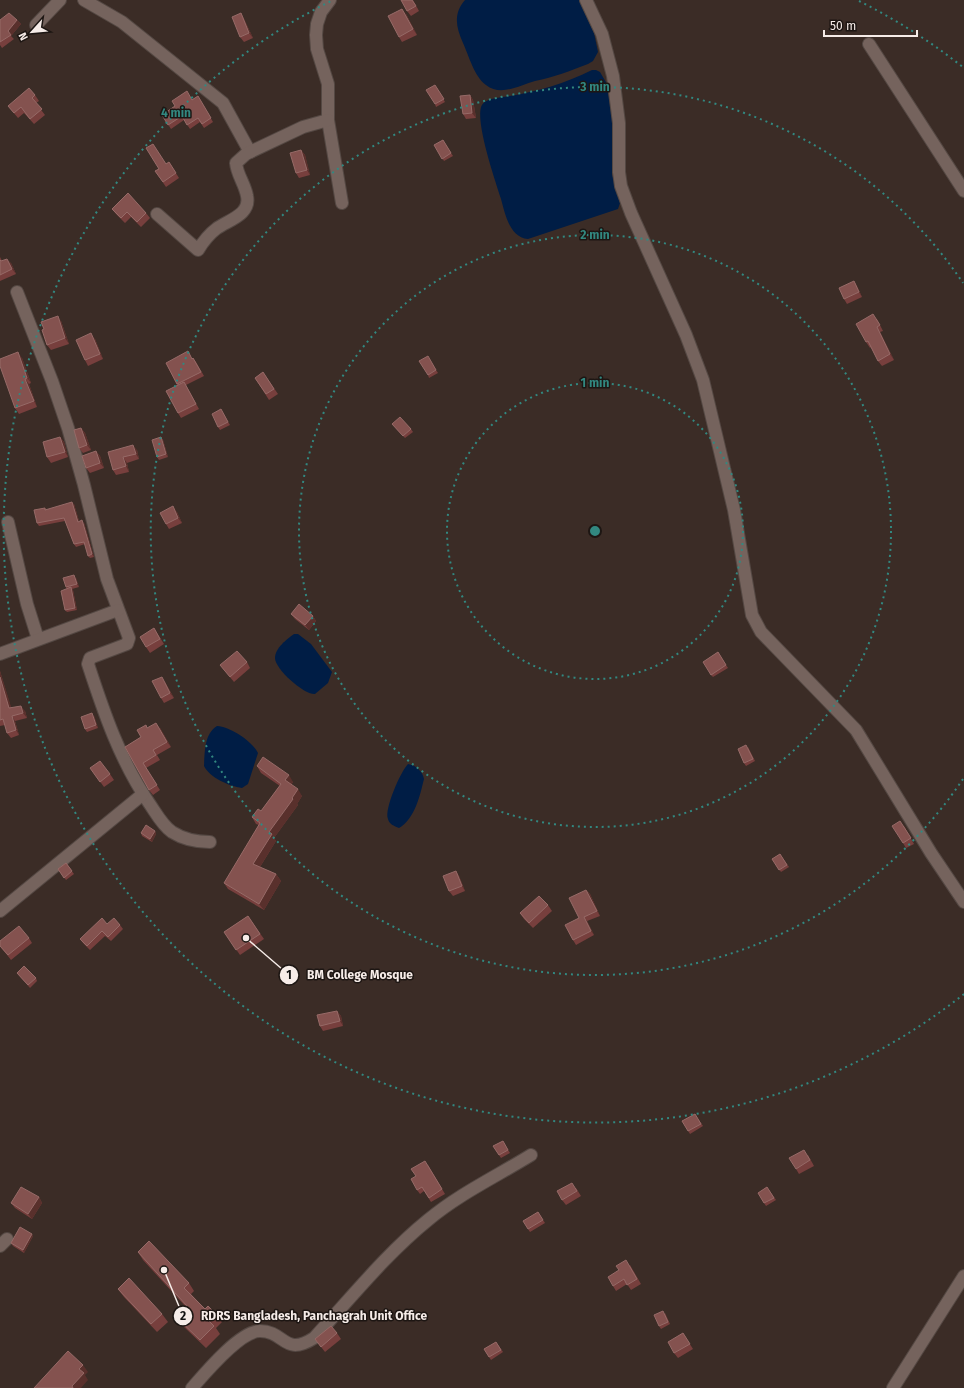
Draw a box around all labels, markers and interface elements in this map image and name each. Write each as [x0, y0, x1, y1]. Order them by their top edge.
north arrow [12, 12, 52, 52]
scale bar [824, 12, 917, 38]
text: 50 m [830, 19, 856, 33]
text: N [16, 30, 31, 43]
text: 3 min [579, 80, 610, 94]
text: 4 min [161, 106, 191, 120]
text: 2 min [580, 228, 610, 242]
text: 1 min [581, 376, 609, 390]
centre of rings [588, 524, 602, 538]
callout: BM College Mosque [279, 963, 421, 987]
text: 1 [286, 968, 292, 982]
text: BM College Mosque [307, 968, 413, 982]
callout: RDRS Bangladesh, Panchagrah Unit Office [173, 1304, 435, 1328]
text: 2 [180, 1309, 186, 1323]
text: RDRS Bangladesh, Panchagrah Unit Office [201, 1309, 427, 1323]

